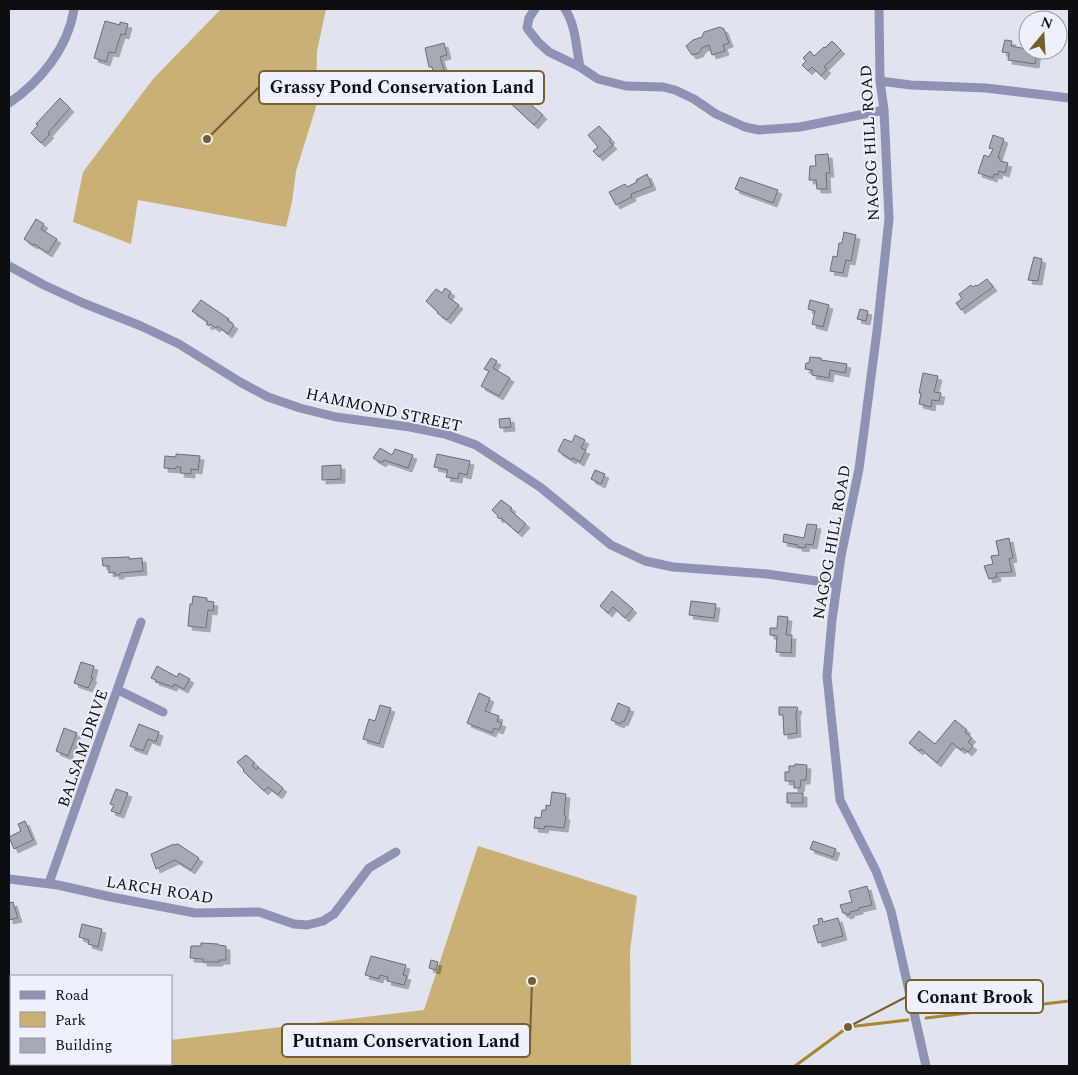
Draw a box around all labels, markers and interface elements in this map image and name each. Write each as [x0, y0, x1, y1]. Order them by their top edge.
north arrow [1018, 10, 1068, 60]
text: N [1038, 11, 1056, 35]
street label: NAGOG HILL ROAD [854, 64, 886, 222]
callout: Grassy Pond Conservation Land [259, 71, 544, 104]
text: Grassy Pond Conservation Land [270, 74, 535, 101]
street label: HAMMOND STREET [304, 382, 464, 438]
street label: NAGOG HILL ROAD [807, 463, 857, 621]
street label: BALSAM DRIVE [51, 686, 114, 811]
street label: LARCH ROAD [104, 870, 215, 910]
legend [10, 975, 172, 1065]
callout: Conant Brook [906, 980, 1043, 1013]
text: Road [55, 984, 89, 1007]
text: Conant Brook [917, 984, 1034, 1011]
text: Park [55, 1009, 86, 1032]
callout: Putnam Conservation Land [282, 1024, 530, 1057]
text: Putnam Conservation Land [292, 1028, 521, 1055]
text: Building [55, 1034, 112, 1057]

